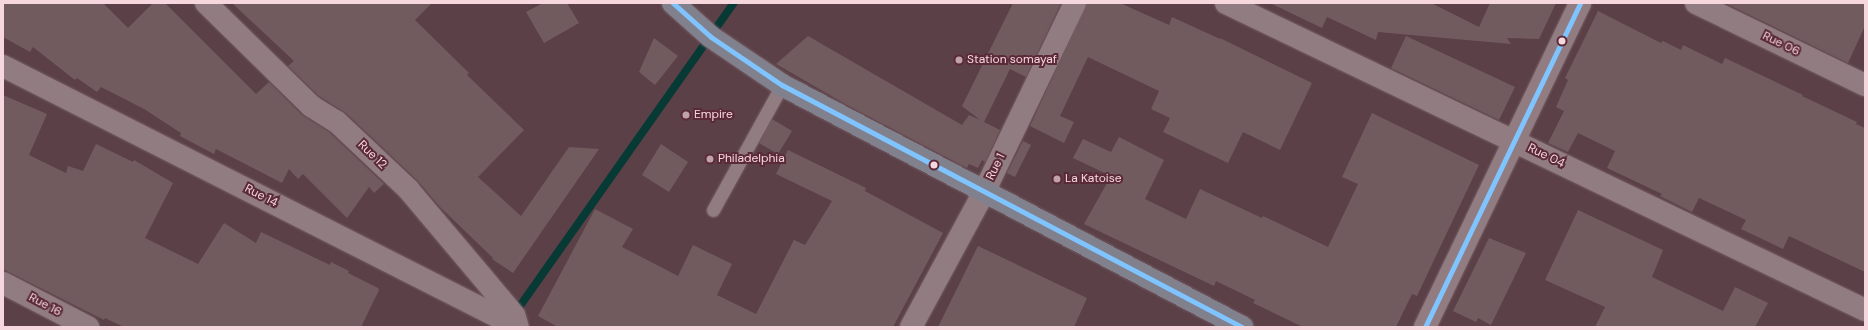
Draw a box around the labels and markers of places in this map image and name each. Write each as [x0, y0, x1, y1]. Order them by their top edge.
unlabelled marker [1557, 36, 1567, 46]
place label: Station somayaf [967, 53, 1057, 67]
marker: Station somayaf [954, 55, 964, 65]
place label: Empire [694, 108, 733, 122]
marker: Empire [681, 110, 691, 120]
place label: Philadelphia [718, 152, 785, 166]
marker: Philadelphia [705, 154, 715, 164]
unlabelled marker [929, 160, 939, 170]
place label: La Katoise [1065, 172, 1122, 186]
marker: La Katoise [1052, 174, 1062, 184]

